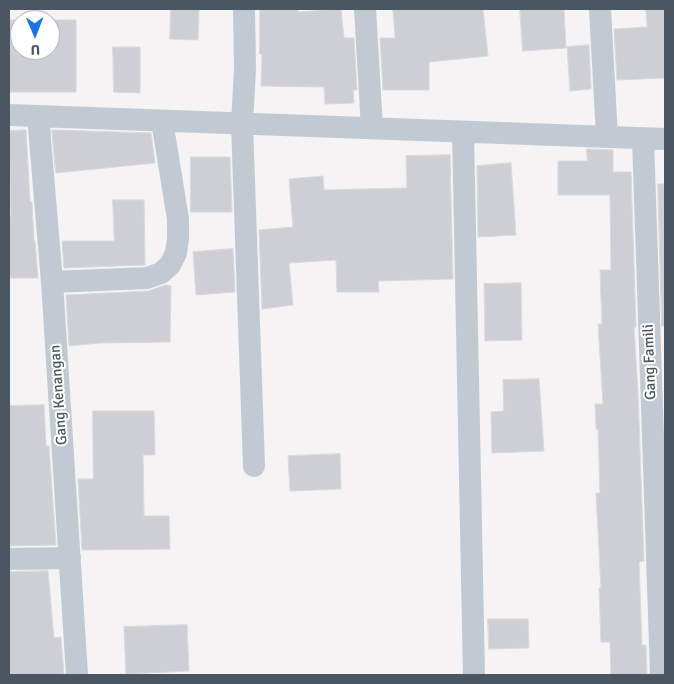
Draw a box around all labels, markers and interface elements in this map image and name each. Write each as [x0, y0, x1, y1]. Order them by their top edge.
north arrow [10, 10, 60, 60]
text: U [30, 41, 40, 58]
street label: Gang Famili [640, 324, 660, 400]
street label: Gang Kenangan [47, 344, 71, 446]

